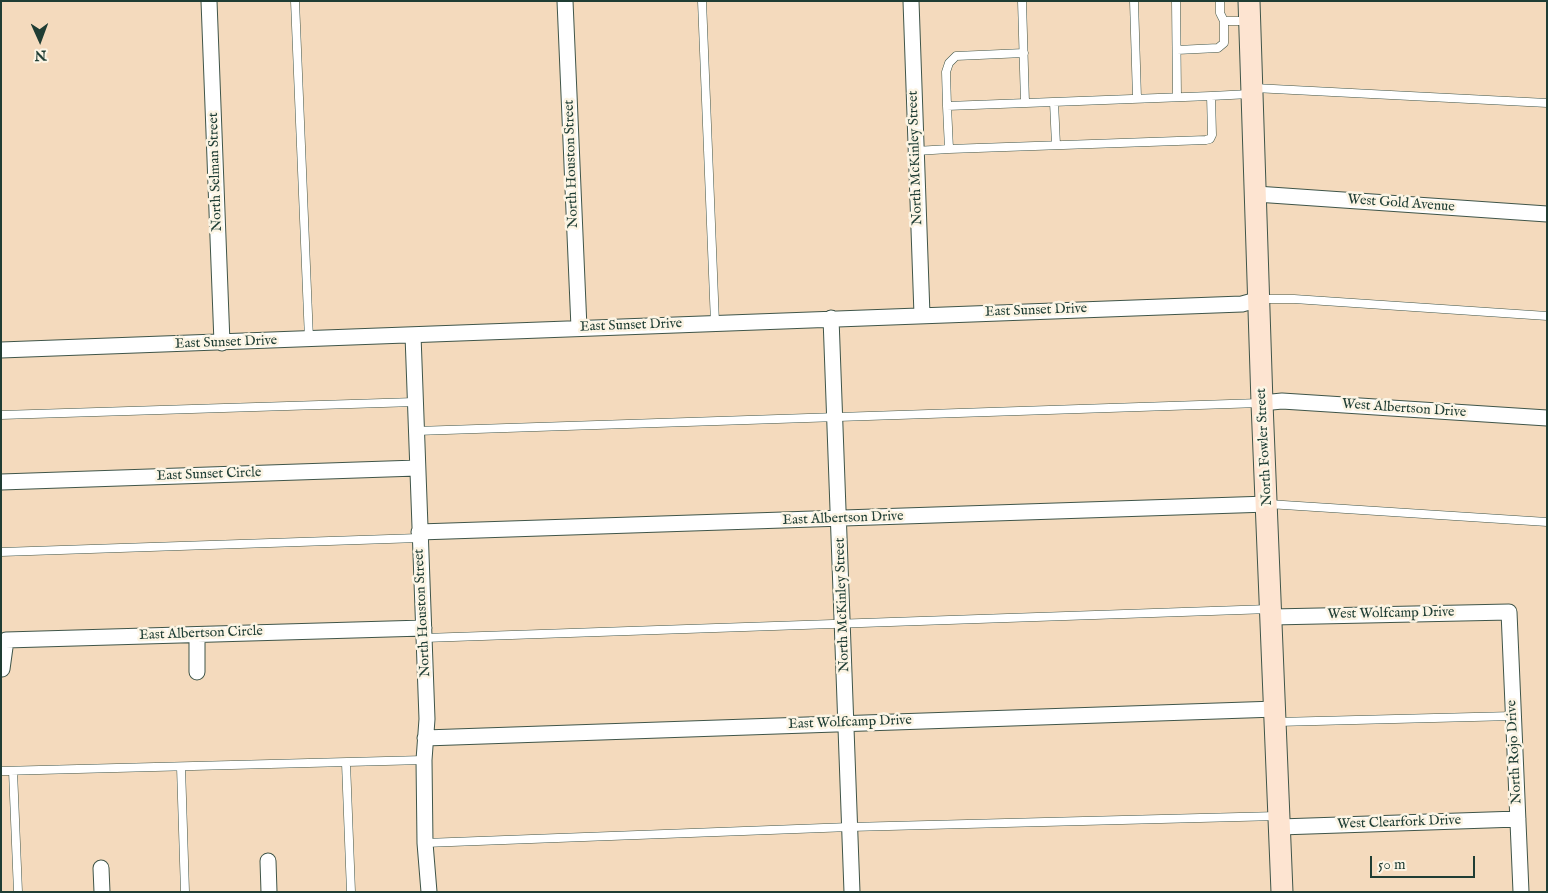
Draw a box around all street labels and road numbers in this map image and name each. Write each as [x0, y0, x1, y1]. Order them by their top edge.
street label: North McKinley Street [905, 90, 927, 226]
street label: North Houston Street [561, 99, 583, 229]
street label: North Selman Street [206, 112, 226, 232]
street label: West Gold Avenue [1347, 192, 1455, 216]
street label: East Sunset Drive [985, 301, 1087, 321]
street label: East Sunset Drive [580, 316, 682, 336]
street label: East Sunset Drive [175, 333, 277, 353]
street label: North Fowler Street [1254, 388, 1276, 506]
street label: West Albertson Drive [1341, 396, 1467, 422]
street label: East Sunset Circle [156, 465, 262, 485]
street label: East Albertson Drive [782, 508, 904, 530]
street label: North McKinley Street [832, 537, 854, 673]
street label: North Houston Street [411, 548, 435, 678]
street label: West Wolfcamp Drive [1327, 604, 1455, 624]
street label: East Albertson Circle [139, 623, 263, 645]
street label: North Rojo Drive [1504, 699, 1526, 805]
street label: East Wolfcamp Drive [788, 712, 912, 734]
street label: West Clearfork Drive [1337, 812, 1461, 834]

